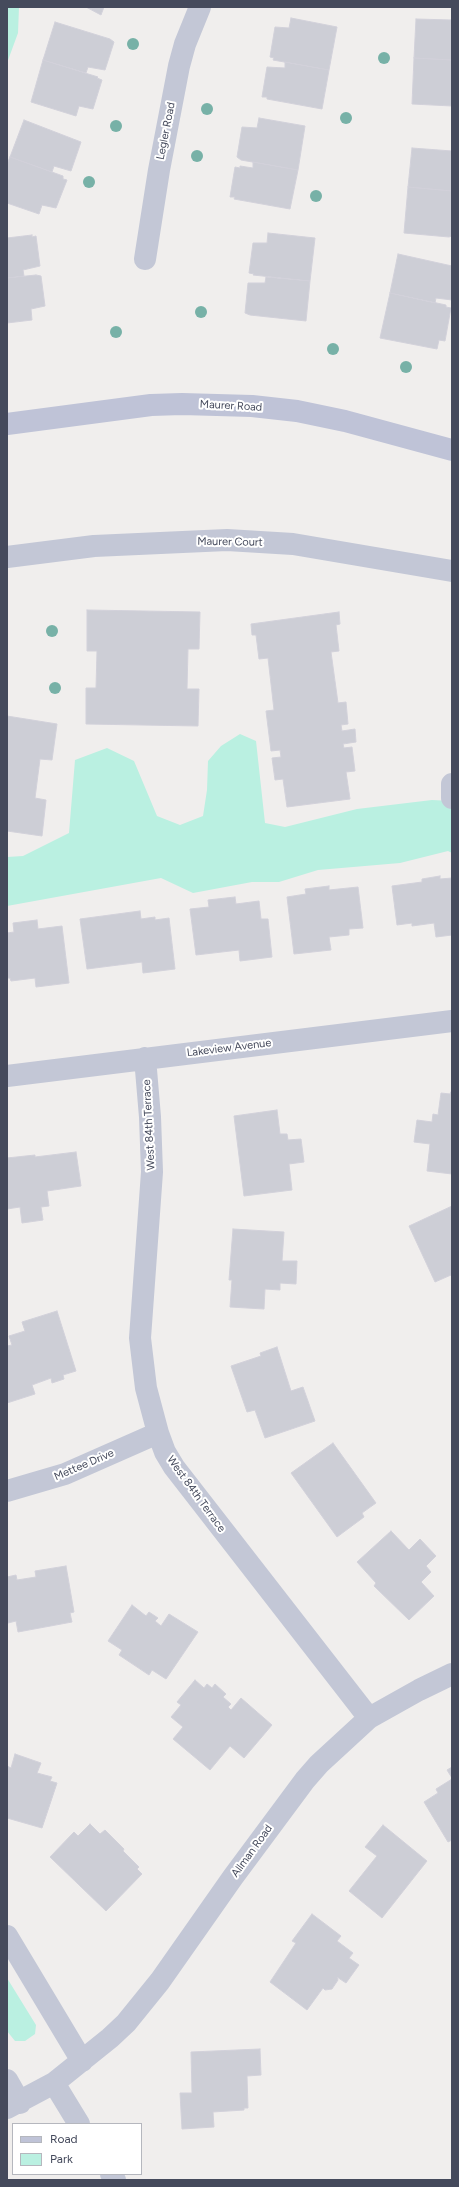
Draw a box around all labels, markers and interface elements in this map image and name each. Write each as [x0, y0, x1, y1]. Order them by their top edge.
street label: Legler Road [154, 101, 178, 161]
street label: Maurer Road [199, 398, 263, 414]
street label: Maurer Court [197, 535, 263, 549]
street label: Lakeview Avenue [186, 1036, 272, 1060]
street label: West 84th Terrace [140, 1079, 158, 1171]
street label: Mettee Drive [52, 1446, 116, 1484]
street label: West 84th Terrace [164, 1453, 228, 1535]
street label: Allman Road [229, 1822, 275, 1880]
legend [12, 2123, 142, 2175]
text: Road [50, 2132, 78, 2146]
text: Park [50, 2152, 73, 2166]

